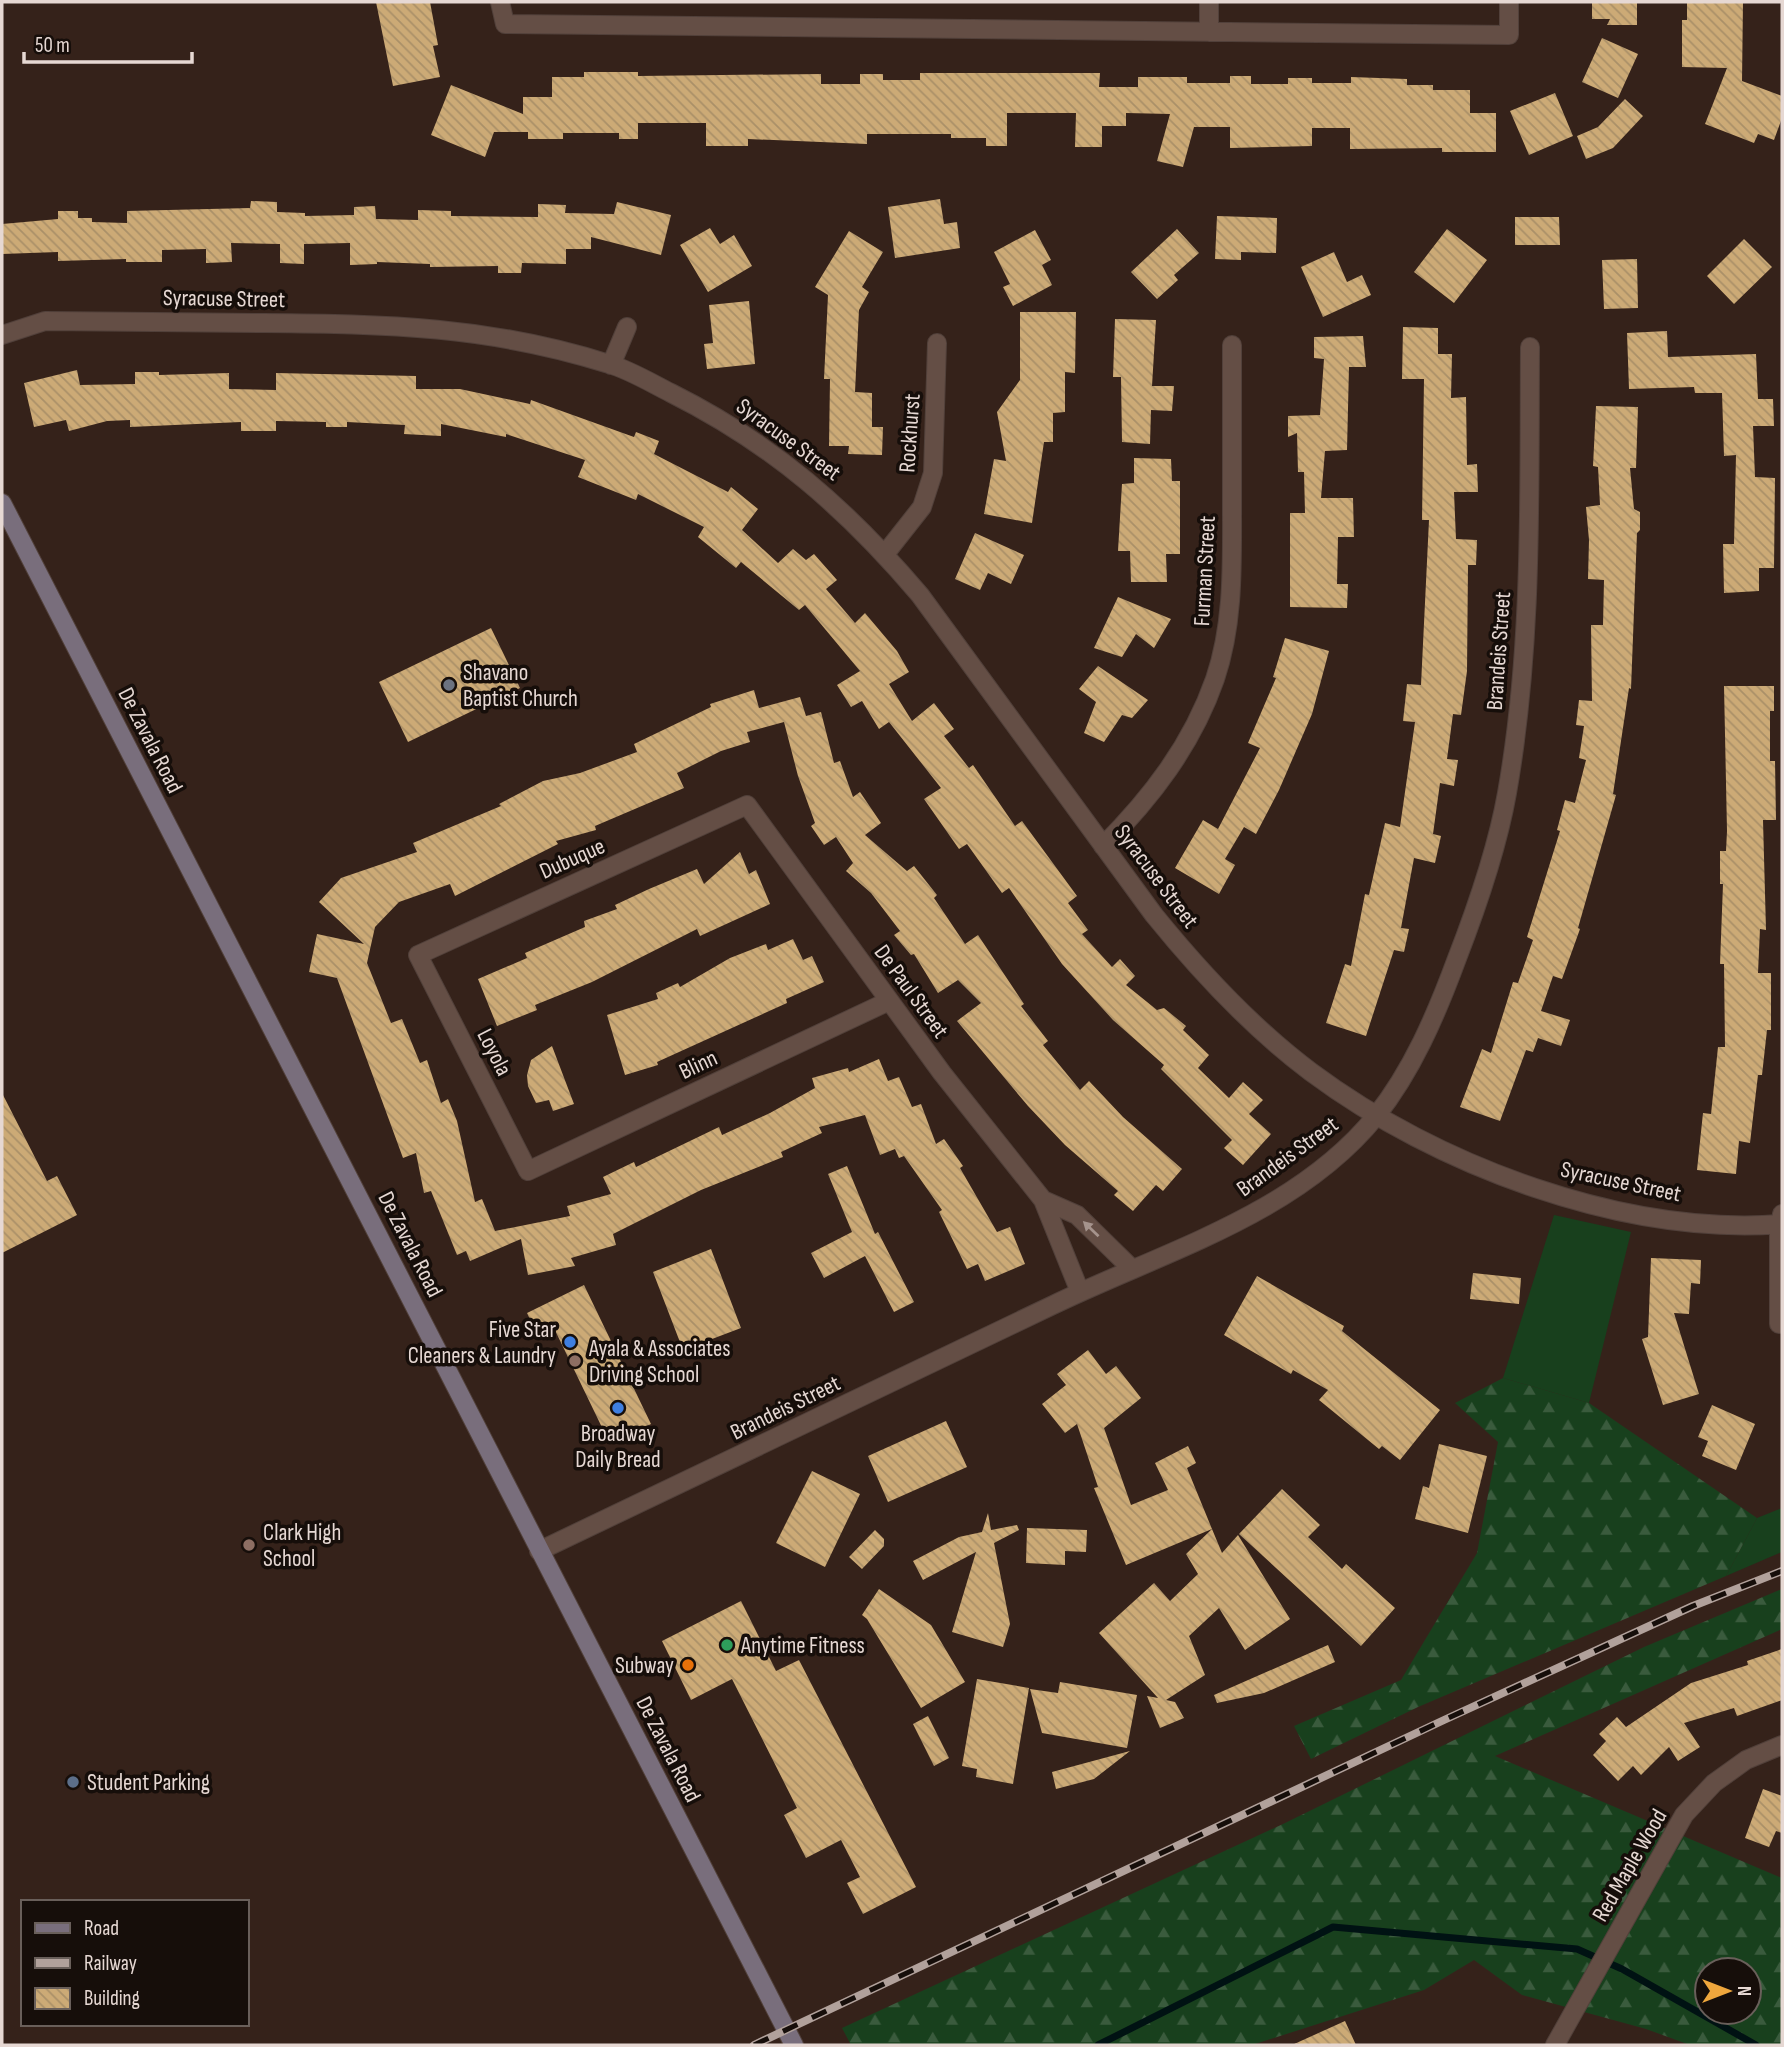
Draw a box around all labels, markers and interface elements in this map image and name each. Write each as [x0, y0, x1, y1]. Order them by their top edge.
scale bar [24, 21, 192, 65]
text: 50 m [35, 33, 70, 58]
street label: Syracuse Street [163, 284, 285, 314]
street label: Syracuse Street [731, 393, 846, 487]
street label: Rockhurst [893, 393, 927, 473]
street label: Furman Street [1188, 515, 1222, 627]
street label: Brandeis Street [1481, 591, 1517, 711]
place label: Shavano Baptist Church [463, 659, 578, 713]
marker: Shavano Baptist Church [441, 677, 457, 693]
street label: De Zavala Road [112, 683, 189, 798]
street label: Syracuse Street [1108, 819, 1204, 934]
street label: Dubuque [535, 832, 609, 886]
street label: De Paul Street [868, 939, 954, 1044]
street label: Loyola [471, 1024, 518, 1081]
street label: Blinn [675, 1044, 722, 1086]
street label: Brandeis Street [1231, 1111, 1344, 1203]
street label: Syracuse Street [1558, 1156, 1683, 1208]
street label: De Zavala Road [372, 1187, 449, 1302]
one-way arrow [1083, 1221, 1099, 1237]
place label: Five Star Cleaners & Laundry [408, 1316, 556, 1370]
marker: Five Star Cleaners & Laundry [562, 1334, 578, 1350]
place label: Ayala & Associates Driving School [588, 1335, 730, 1389]
marker: Ayala & Associates Driving School [567, 1353, 583, 1369]
street label: Brandeis Street [726, 1369, 845, 1447]
marker: Broadway Daily Bread [610, 1400, 626, 1416]
place label: Broadway Daily Bread [575, 1420, 661, 1474]
place label: Clark High School [263, 1519, 341, 1573]
marker: Clark High School [241, 1537, 257, 1553]
place label: Anytime Fitness [740, 1632, 865, 1660]
marker: Anytime Fitness [719, 1637, 735, 1653]
place label: Subway [615, 1652, 674, 1680]
marker: Subway [680, 1657, 696, 1673]
street label: De Zavala Road [630, 1692, 707, 1807]
place label: Student Parking [87, 1769, 210, 1797]
marker: Student Parking [65, 1774, 81, 1790]
street label: Red Maple Wood [1586, 1804, 1673, 1927]
legend [21, 1900, 248, 2026]
text: Road [84, 1916, 119, 1941]
text: Railway [84, 1951, 137, 1976]
north arrow [1693, 1956, 1763, 2026]
text: Building [84, 1986, 140, 2011]
text: N [1732, 1986, 1755, 1996]

